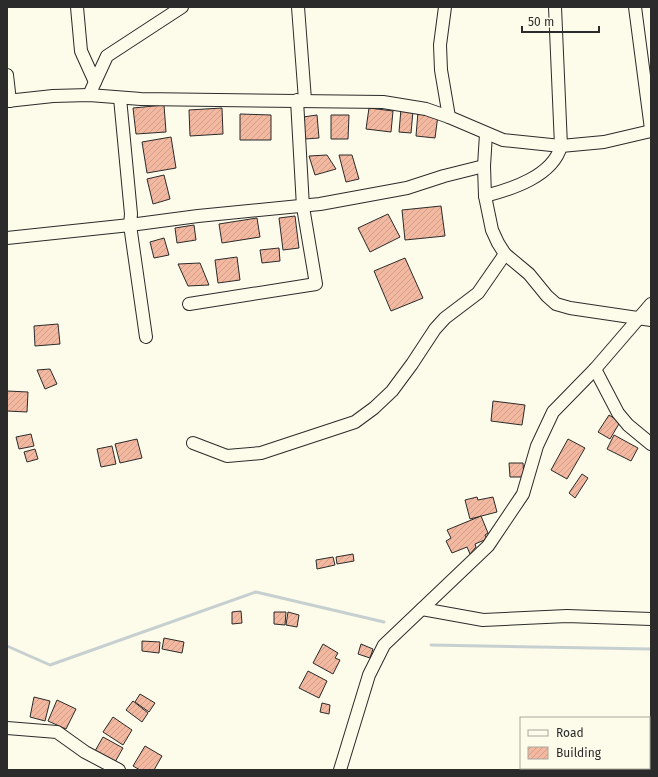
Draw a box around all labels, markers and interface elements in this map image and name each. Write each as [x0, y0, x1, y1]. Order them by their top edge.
scale bar [522, 8, 599, 34]
text: 50 m [528, 15, 554, 29]
legend [520, 717, 650, 769]
text: Road [556, 726, 584, 740]
text: Building [556, 746, 602, 760]

